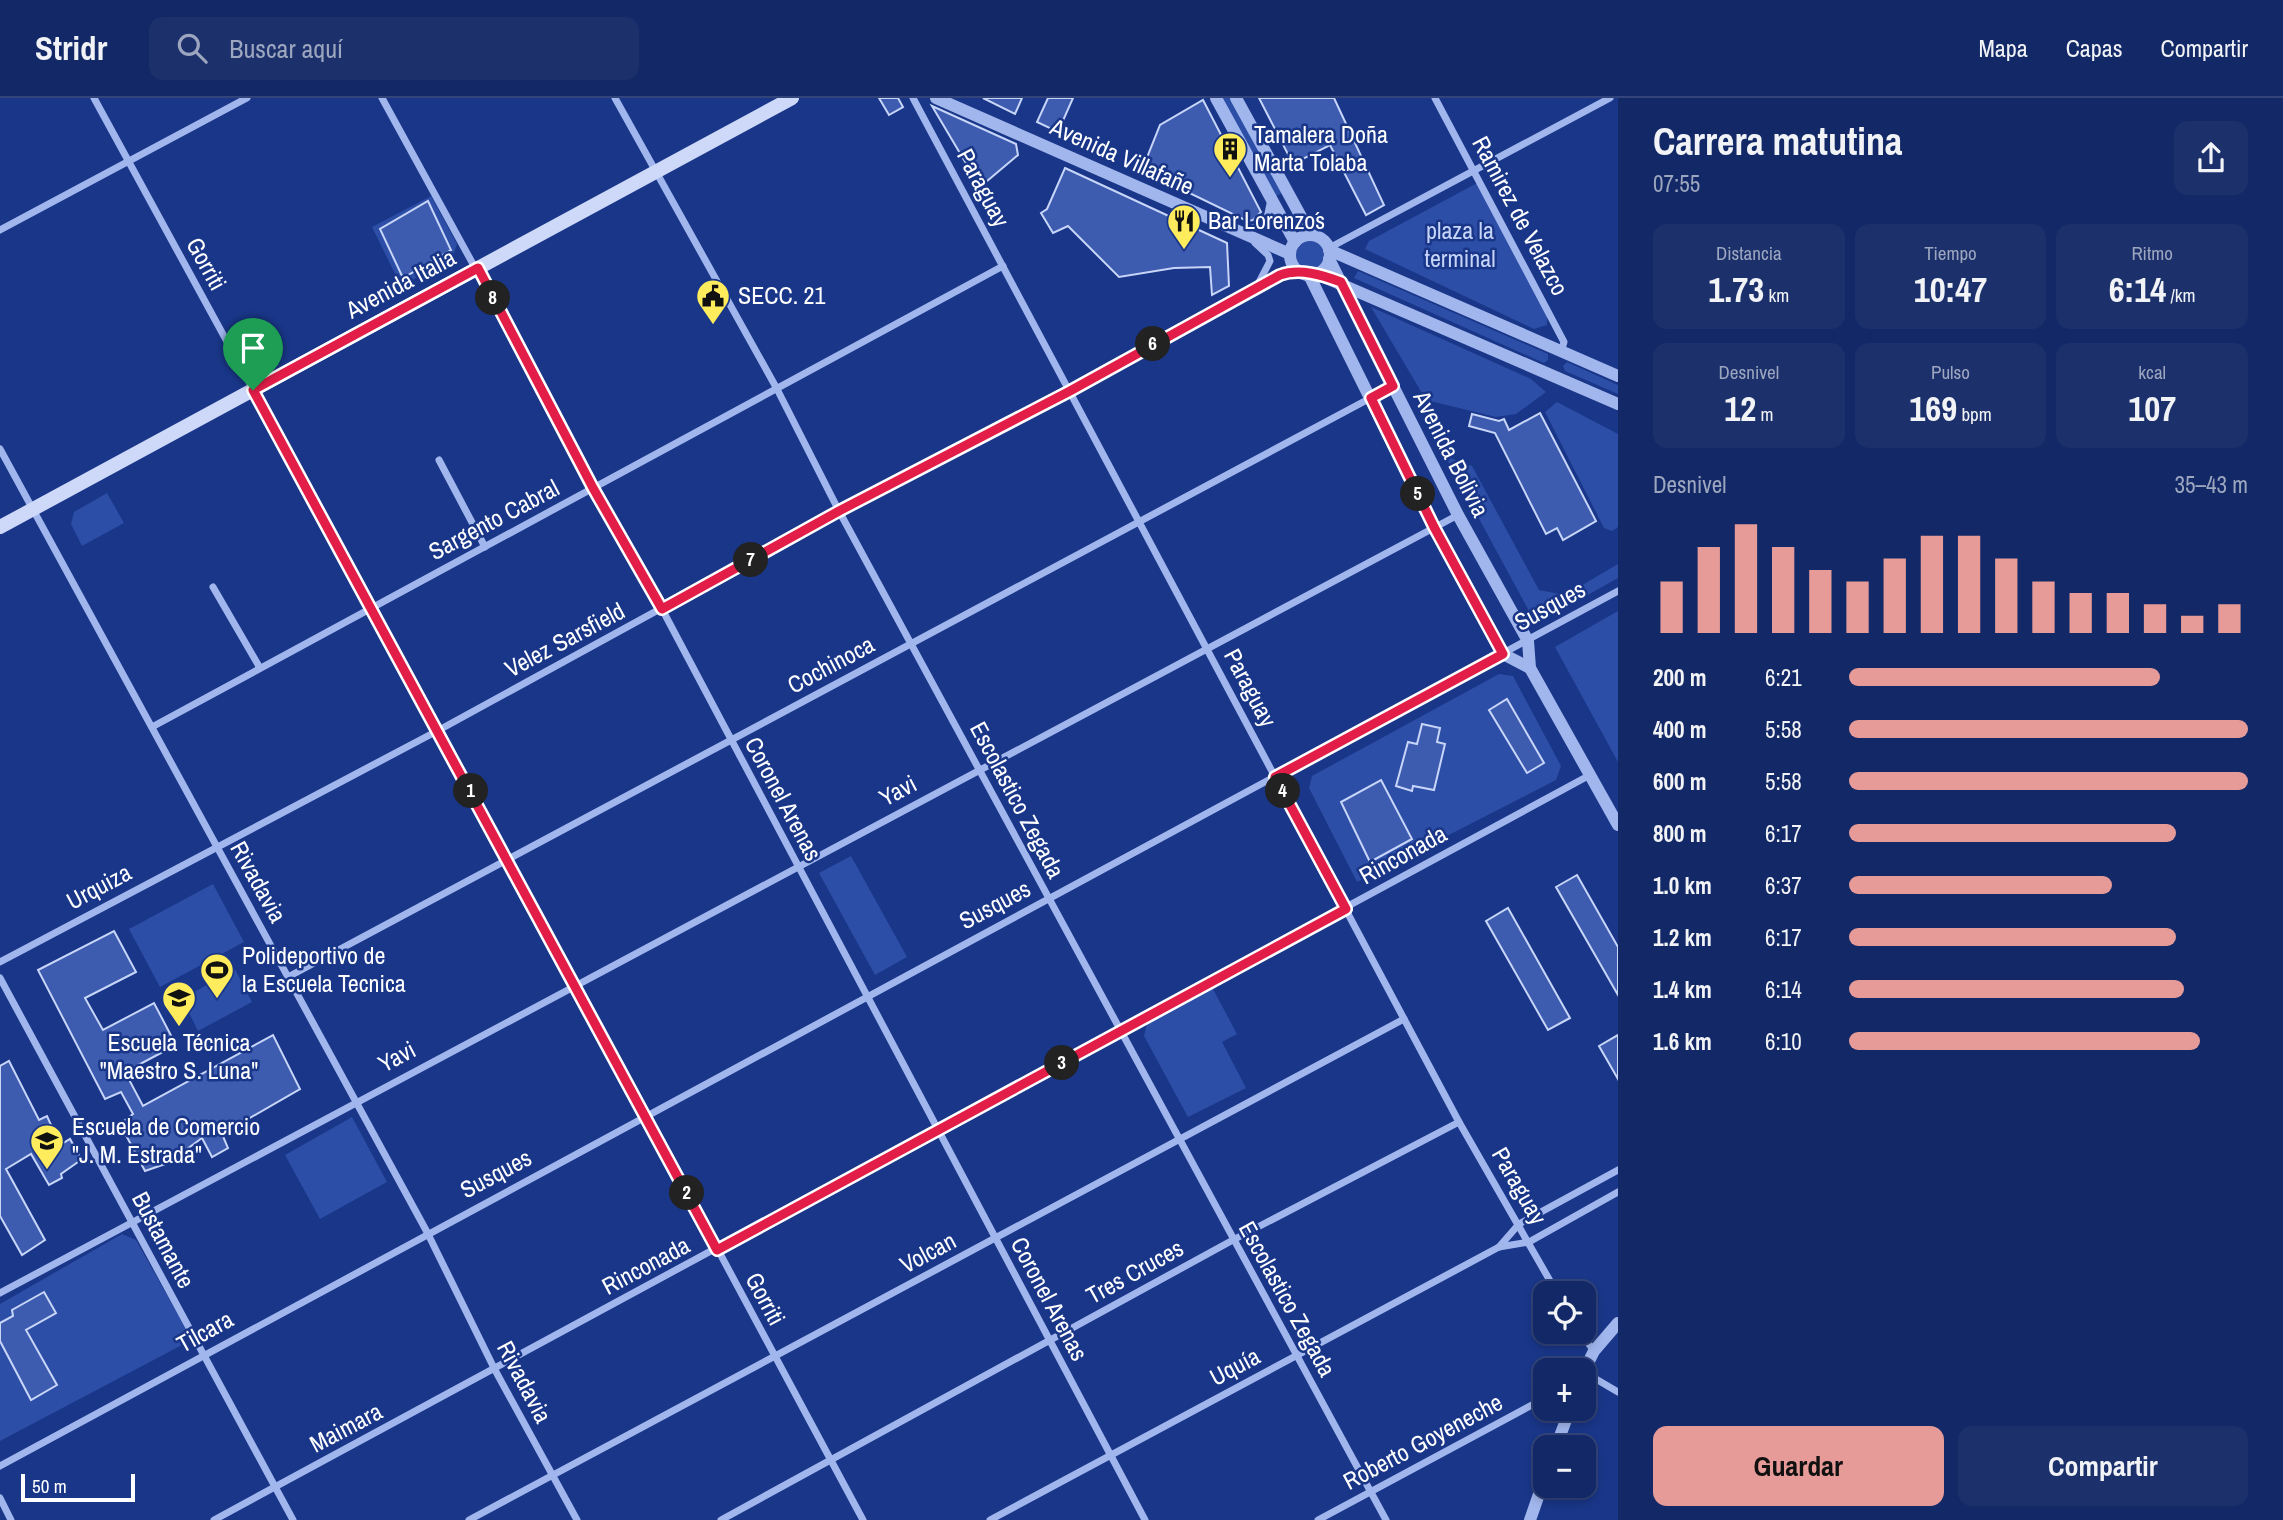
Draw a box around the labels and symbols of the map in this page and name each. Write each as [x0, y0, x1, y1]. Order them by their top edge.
street label: Avenida Villafañe [1045, 110, 1199, 202]
place label: Tamalera Doña Marta Tolaba [1254, 118, 1388, 178]
building icon: Tamalera Doña Marta Tolaba [1211, 130, 1249, 179]
street label: Ramirez de Velazco [1465, 130, 1576, 301]
street label: Paraguay [950, 143, 1018, 232]
restaurant icon: Bar Lorenzo´s [1165, 202, 1203, 251]
place label: Bar Lorenzo´s [1208, 204, 1325, 236]
park label: plaza la terminal [1424, 214, 1496, 274]
street label: Gorriti [179, 231, 234, 296]
street label: Avenida Italia [339, 241, 461, 326]
public building icon: SECC. 21 [694, 277, 732, 326]
place label: SECC. 21 [738, 279, 826, 311]
pin: 8 [476, 280, 510, 316]
pin [223, 318, 283, 390]
pin: 6 [1136, 327, 1170, 362]
street label: Avenida Bolivia [1406, 384, 1497, 522]
street label: Sargento Cabral [423, 471, 564, 567]
pin: 5 [1400, 476, 1436, 512]
pin: 7 [734, 542, 768, 578]
street label: Susques [1508, 573, 1591, 638]
street label: Velez Sarsfield [499, 594, 630, 684]
street label: Cochinoca [781, 628, 880, 700]
street label: Paraguay [1217, 643, 1285, 732]
street label: Escolastico Zegada [963, 716, 1073, 883]
street label: Coronel Arenas [738, 731, 830, 866]
street label: Yavi [873, 767, 922, 813]
pin: 1 [454, 774, 489, 808]
pin: 4 [1266, 774, 1300, 808]
street label: Rinconada [1353, 817, 1452, 891]
street label: Rivadavia [223, 835, 294, 928]
street label: Urquiza [61, 856, 137, 916]
street label: Susques [953, 872, 1036, 936]
place label: Polideportivo de la Escuela Tecnica [242, 939, 406, 999]
sports icon: Polideportivo de la Escuela Tecnica [198, 951, 236, 1000]
school or university icon: Escuela Técnica "Maestro S. Luna" [160, 979, 198, 1028]
place label: Escuela Técnica "Maestro S. Luna" [100, 1026, 258, 1086]
street label: Yavi [372, 1033, 421, 1079]
pin: 3 [1044, 1046, 1080, 1080]
place label: Escuela de Comercio "J. M. Estrada" [72, 1110, 260, 1170]
school or university icon: Escuela de Comercio "J. M. Estrada" [28, 1122, 66, 1171]
street label: Susques [454, 1141, 537, 1205]
street label: Paraguay [1485, 1141, 1555, 1230]
pin: 2 [670, 1176, 704, 1210]
street label: Bustamante [125, 1186, 203, 1293]
street label: Escolastico Zegada [1232, 1215, 1344, 1382]
street label: Volcan [894, 1224, 961, 1280]
street label: Rinconada [596, 1229, 695, 1302]
street label: Coronel Arenas [1004, 1231, 1096, 1366]
street label: Tres Cruces [1080, 1231, 1189, 1311]
street label: Gorriti [739, 1266, 793, 1331]
street label: Tilcara [171, 1303, 238, 1360]
street label: Rivadavia [490, 1335, 560, 1428]
street label: Uquía [1204, 1340, 1265, 1393]
street label: Roberto Goyeneche [1337, 1386, 1508, 1497]
street label: Maimara [304, 1395, 387, 1459]
scale bar [21, 1471, 135, 1503]

